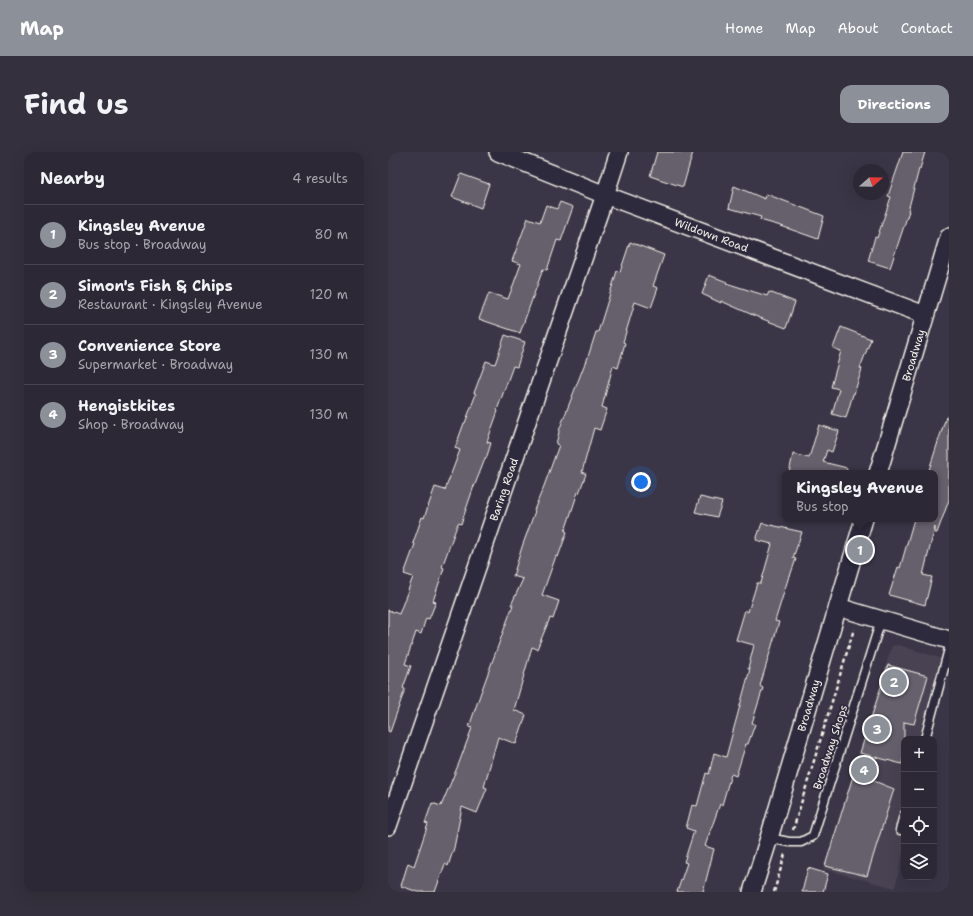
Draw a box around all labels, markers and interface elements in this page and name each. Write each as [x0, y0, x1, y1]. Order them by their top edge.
text: Map [20, 16, 64, 41]
text: Home [725, 19, 764, 37]
text: Map [786, 19, 816, 37]
text: About [838, 19, 879, 37]
text: Contact [901, 19, 953, 37]
text: Find us [24, 85, 129, 123]
button: Directions [840, 85, 949, 123]
north arrow [853, 164, 889, 200]
text: Nearby [40, 167, 105, 189]
text: 4 results [292, 170, 348, 187]
street label: Wildown Road [672, 215, 750, 256]
text: Kingsley Avenue [78, 216, 206, 236]
text: 1 [50, 226, 56, 243]
text: 80 m [314, 226, 348, 243]
text: Bus stop · Broadway [78, 236, 206, 253]
text: Simon's Fish & Chips [78, 276, 233, 296]
text: 2 [48, 286, 58, 303]
text: 120 m [310, 286, 348, 303]
text: Restaurant · Kingsley Avenue [78, 296, 263, 313]
street label: Broadway [899, 327, 929, 383]
text: Convenience Store [78, 336, 221, 356]
text: 3 [48, 346, 58, 363]
text: 130 m [310, 346, 348, 363]
text: Supermarket · Broadway [78, 356, 233, 373]
text: Hengistkites [78, 396, 175, 416]
text: 4 [48, 406, 58, 423]
text: 130 m [310, 406, 348, 423]
text: Shop · Broadway [78, 416, 184, 433]
street label: Baring Road [486, 456, 522, 523]
popup [782, 470, 938, 522]
your location [631, 472, 651, 492]
text: Kingsley Avenue [796, 478, 924, 498]
text: Bus stop [796, 498, 849, 515]
pin: 1 [847, 535, 873, 565]
pin: 2 [881, 667, 907, 697]
street label: Broadway [794, 678, 824, 733]
street label: Broadway Shops [810, 703, 851, 792]
pin: 3 [864, 714, 890, 744]
map controls [901, 736, 937, 880]
button: + [901, 736, 937, 772]
pin: 4 [851, 755, 877, 785]
button: − [901, 772, 937, 808]
button: locate [901, 808, 937, 844]
button: layers [901, 844, 937, 880]

